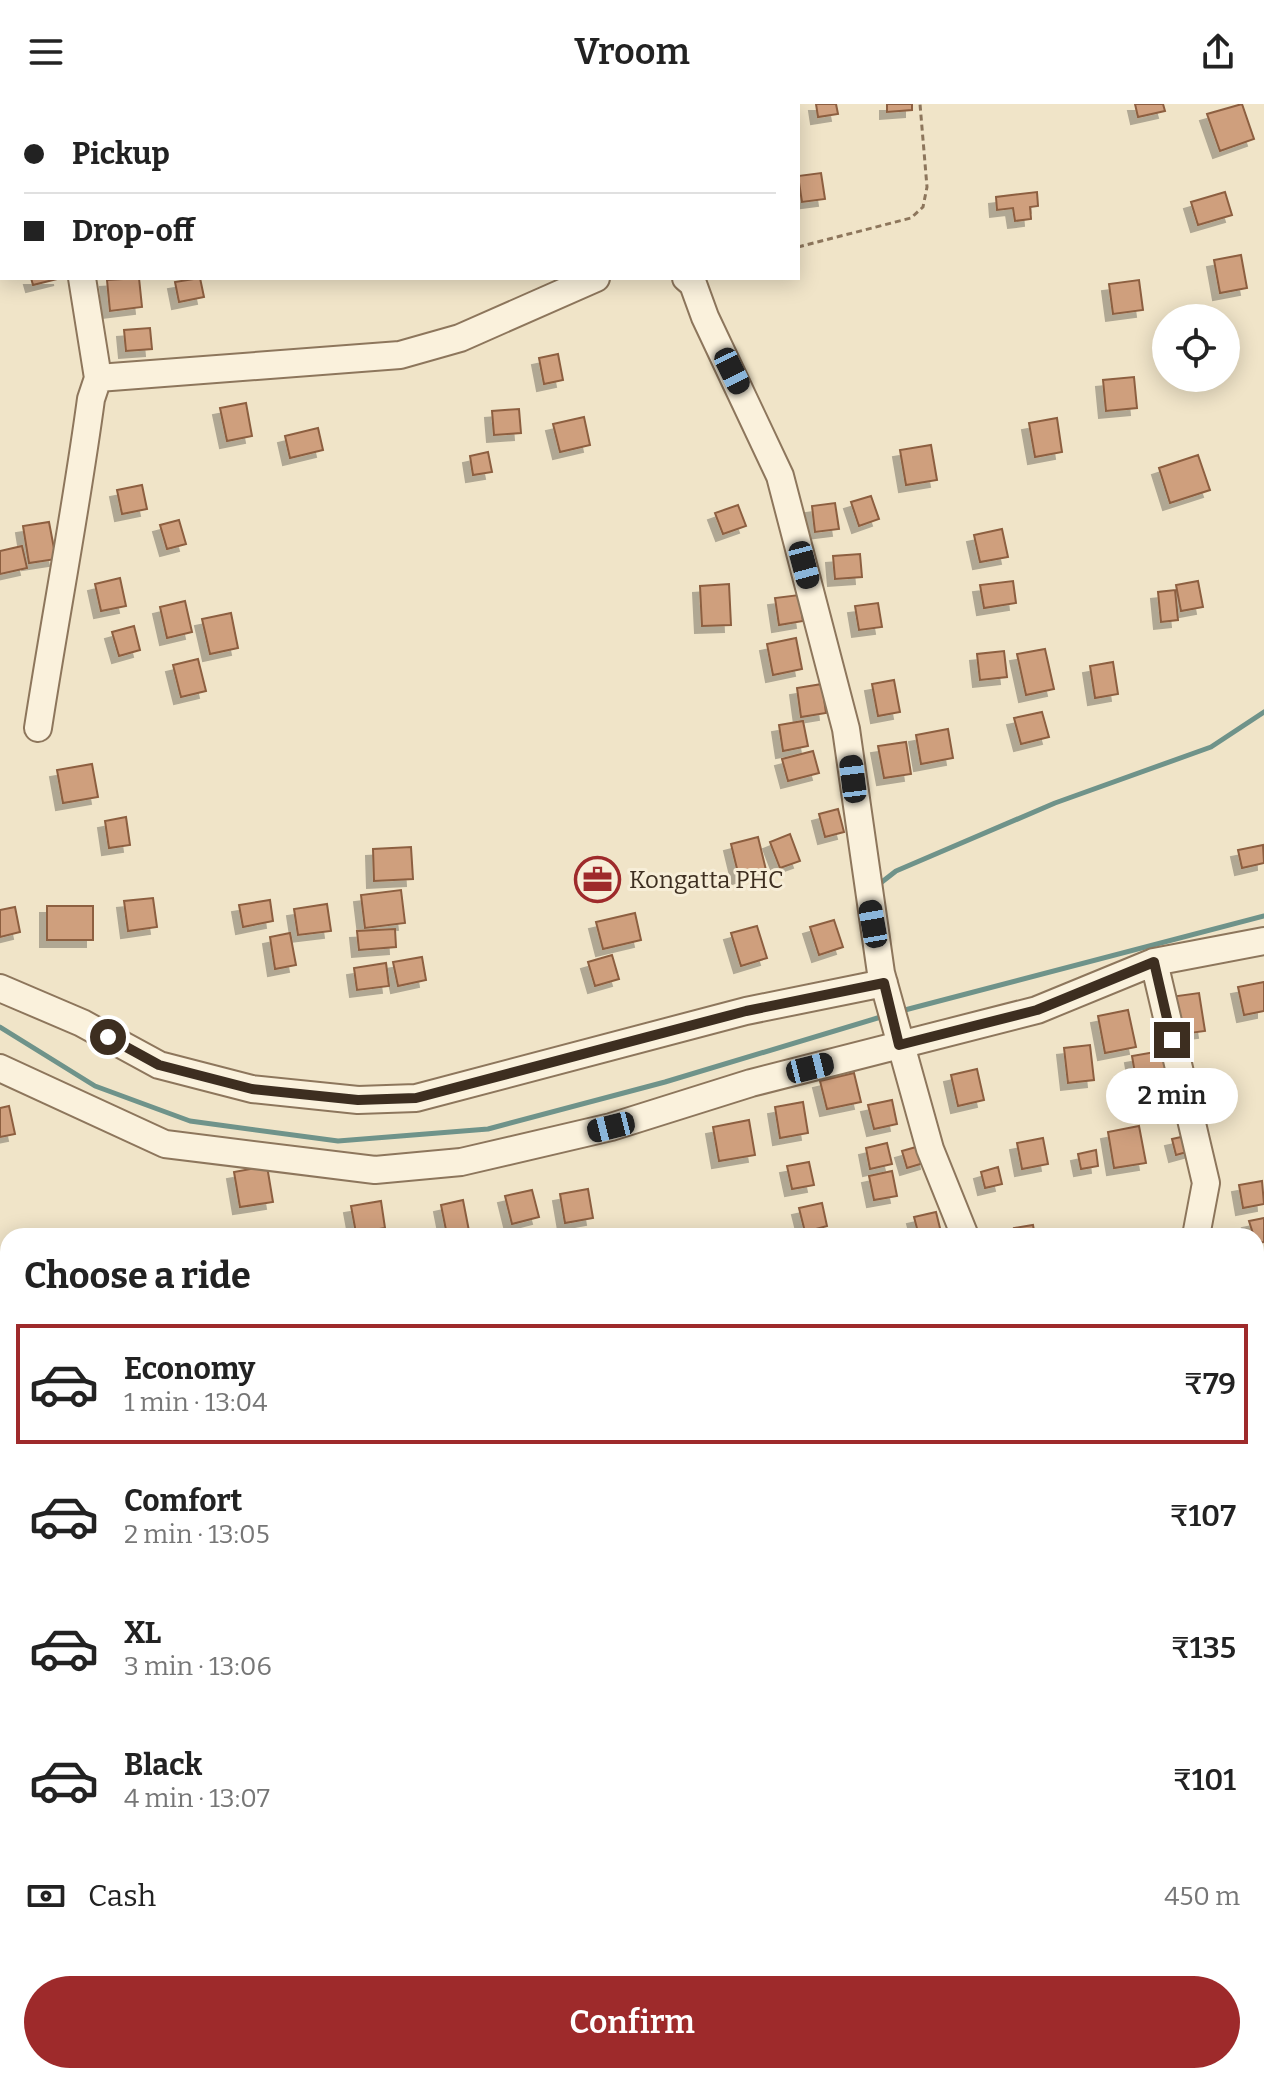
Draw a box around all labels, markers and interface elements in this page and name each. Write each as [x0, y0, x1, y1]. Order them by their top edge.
icon: menu [24, 30, 68, 74]
text: Vroom [574, 30, 690, 74]
icon: share [1196, 30, 1240, 74]
text: Pickup [72, 136, 170, 172]
text: Drop-off [72, 213, 194, 249]
map controls [1152, 304, 1240, 392]
button: locate [1152, 304, 1240, 392]
car [711, 344, 753, 398]
car [786, 539, 822, 591]
car [838, 754, 868, 804]
office icon: Kongatta PHC [574, 856, 622, 904]
place label: Kongatta PHC [629, 866, 784, 894]
car [857, 898, 889, 950]
route start [90, 1019, 126, 1055]
route end [1154, 1022, 1190, 1058]
car [784, 1051, 836, 1085]
callout: 2 min [1106, 1068, 1238, 1124]
text: 2 min [1138, 1080, 1206, 1111]
car [585, 1110, 637, 1144]
text: Choose a ride [24, 1254, 251, 1298]
icon: car [28, 1348, 100, 1420]
text: Economy [124, 1351, 255, 1387]
text: ₹79 [1184, 1366, 1236, 1402]
text: 1 min · 13:04 [124, 1387, 267, 1418]
icon: car [28, 1480, 100, 1552]
text: Comfort [124, 1483, 242, 1519]
text: ₹107 [1169, 1498, 1236, 1534]
text: 2 min · 13:05 [124, 1519, 270, 1550]
icon: car [28, 1612, 100, 1684]
text: XL [124, 1615, 161, 1651]
text: ₹135 [1171, 1630, 1236, 1666]
text: 3 min · 13:06 [124, 1651, 272, 1682]
icon: car [28, 1744, 100, 1816]
text: Black [124, 1747, 202, 1783]
text: ₹101 [1173, 1762, 1236, 1798]
text: 4 min · 13:07 [124, 1783, 270, 1814]
icon: cash [24, 1874, 68, 1918]
text: Cash [88, 1878, 156, 1914]
text: 450 m [1164, 1881, 1240, 1912]
button: Confirm [24, 1976, 1240, 2068]

